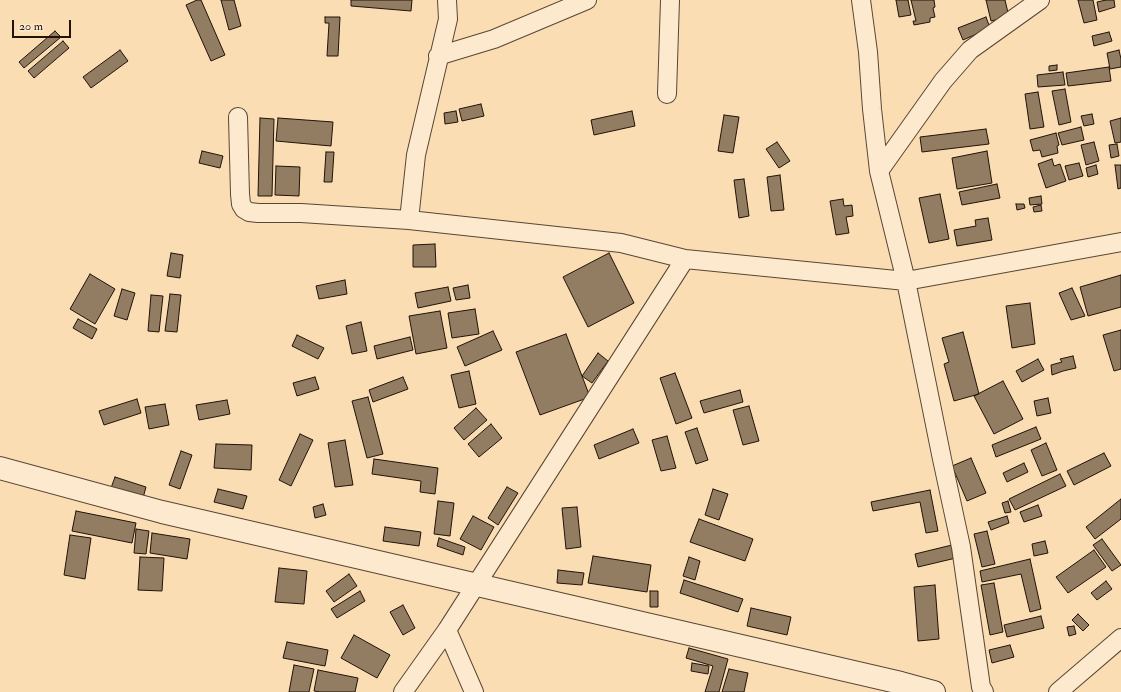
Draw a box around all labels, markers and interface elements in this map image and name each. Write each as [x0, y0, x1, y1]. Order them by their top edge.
scale bar [14, 12, 73, 38]
text: 20 m [19, 19, 43, 34]

